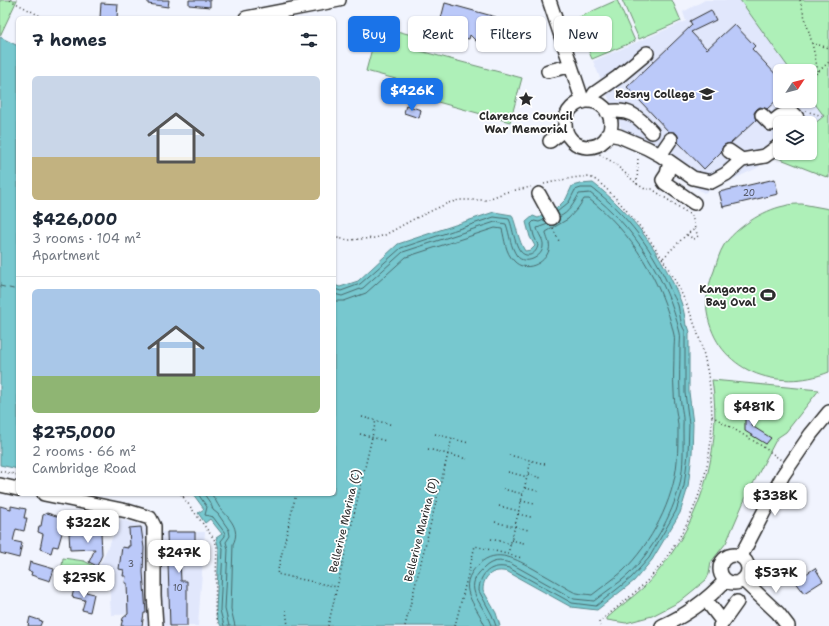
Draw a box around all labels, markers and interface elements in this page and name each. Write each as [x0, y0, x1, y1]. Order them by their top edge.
chip: Buy [348, 16, 400, 52]
chip: Rent [408, 16, 468, 52]
chip: Filters [476, 16, 546, 52]
chip: New [554, 16, 612, 52]
text: 7 homes [32, 29, 107, 51]
icon: filters [298, 29, 320, 51]
north arrow [773, 64, 817, 108]
map controls [773, 64, 817, 160]
pin: $426K [384, 78, 440, 112]
text: $426K [390, 82, 434, 99]
school or university icon: Rosny College [698, 85, 716, 103]
place label: Rosny College [615, 87, 695, 102]
place icon: Clarence Council War Memorial [517, 90, 535, 108]
icon: home [140, 102, 212, 174]
place label: Clarence Council War Memorial [479, 109, 573, 137]
button: layers [773, 116, 817, 160]
house number: 20 [743, 187, 755, 199]
text: $426,000 [32, 208, 117, 230]
text: 3 rooms · 104 m² [32, 230, 141, 247]
text: Apartment [32, 247, 100, 264]
place label: Kangaroo Bay Oval [699, 282, 756, 310]
sports icon: Kangaroo Bay Oval [759, 286, 777, 304]
icon: home [140, 315, 212, 387]
pin: $481K [726, 394, 782, 428]
text: $481K [733, 398, 775, 415]
text: $275,000 [32, 421, 116, 443]
text: 2 rooms · 66 m² [32, 443, 136, 460]
text: Cambridge Road [32, 460, 136, 477]
street label: Bellerive Marina (C) [326, 468, 364, 574]
street label: Bellerive Marina (D) [401, 476, 441, 584]
pin: $338K [747, 483, 803, 517]
text: $338K [753, 487, 797, 504]
pin: $322K [60, 510, 116, 544]
text: $322K [66, 514, 110, 531]
pin: $247K [151, 540, 207, 574]
text: $247K [157, 544, 201, 561]
house number: 3 [128, 558, 134, 570]
pin: $537K [748, 560, 804, 594]
text: $537K [754, 564, 798, 581]
pin: $275K [56, 565, 112, 599]
text: $275K [63, 569, 105, 586]
house number: 10 [173, 582, 183, 594]

